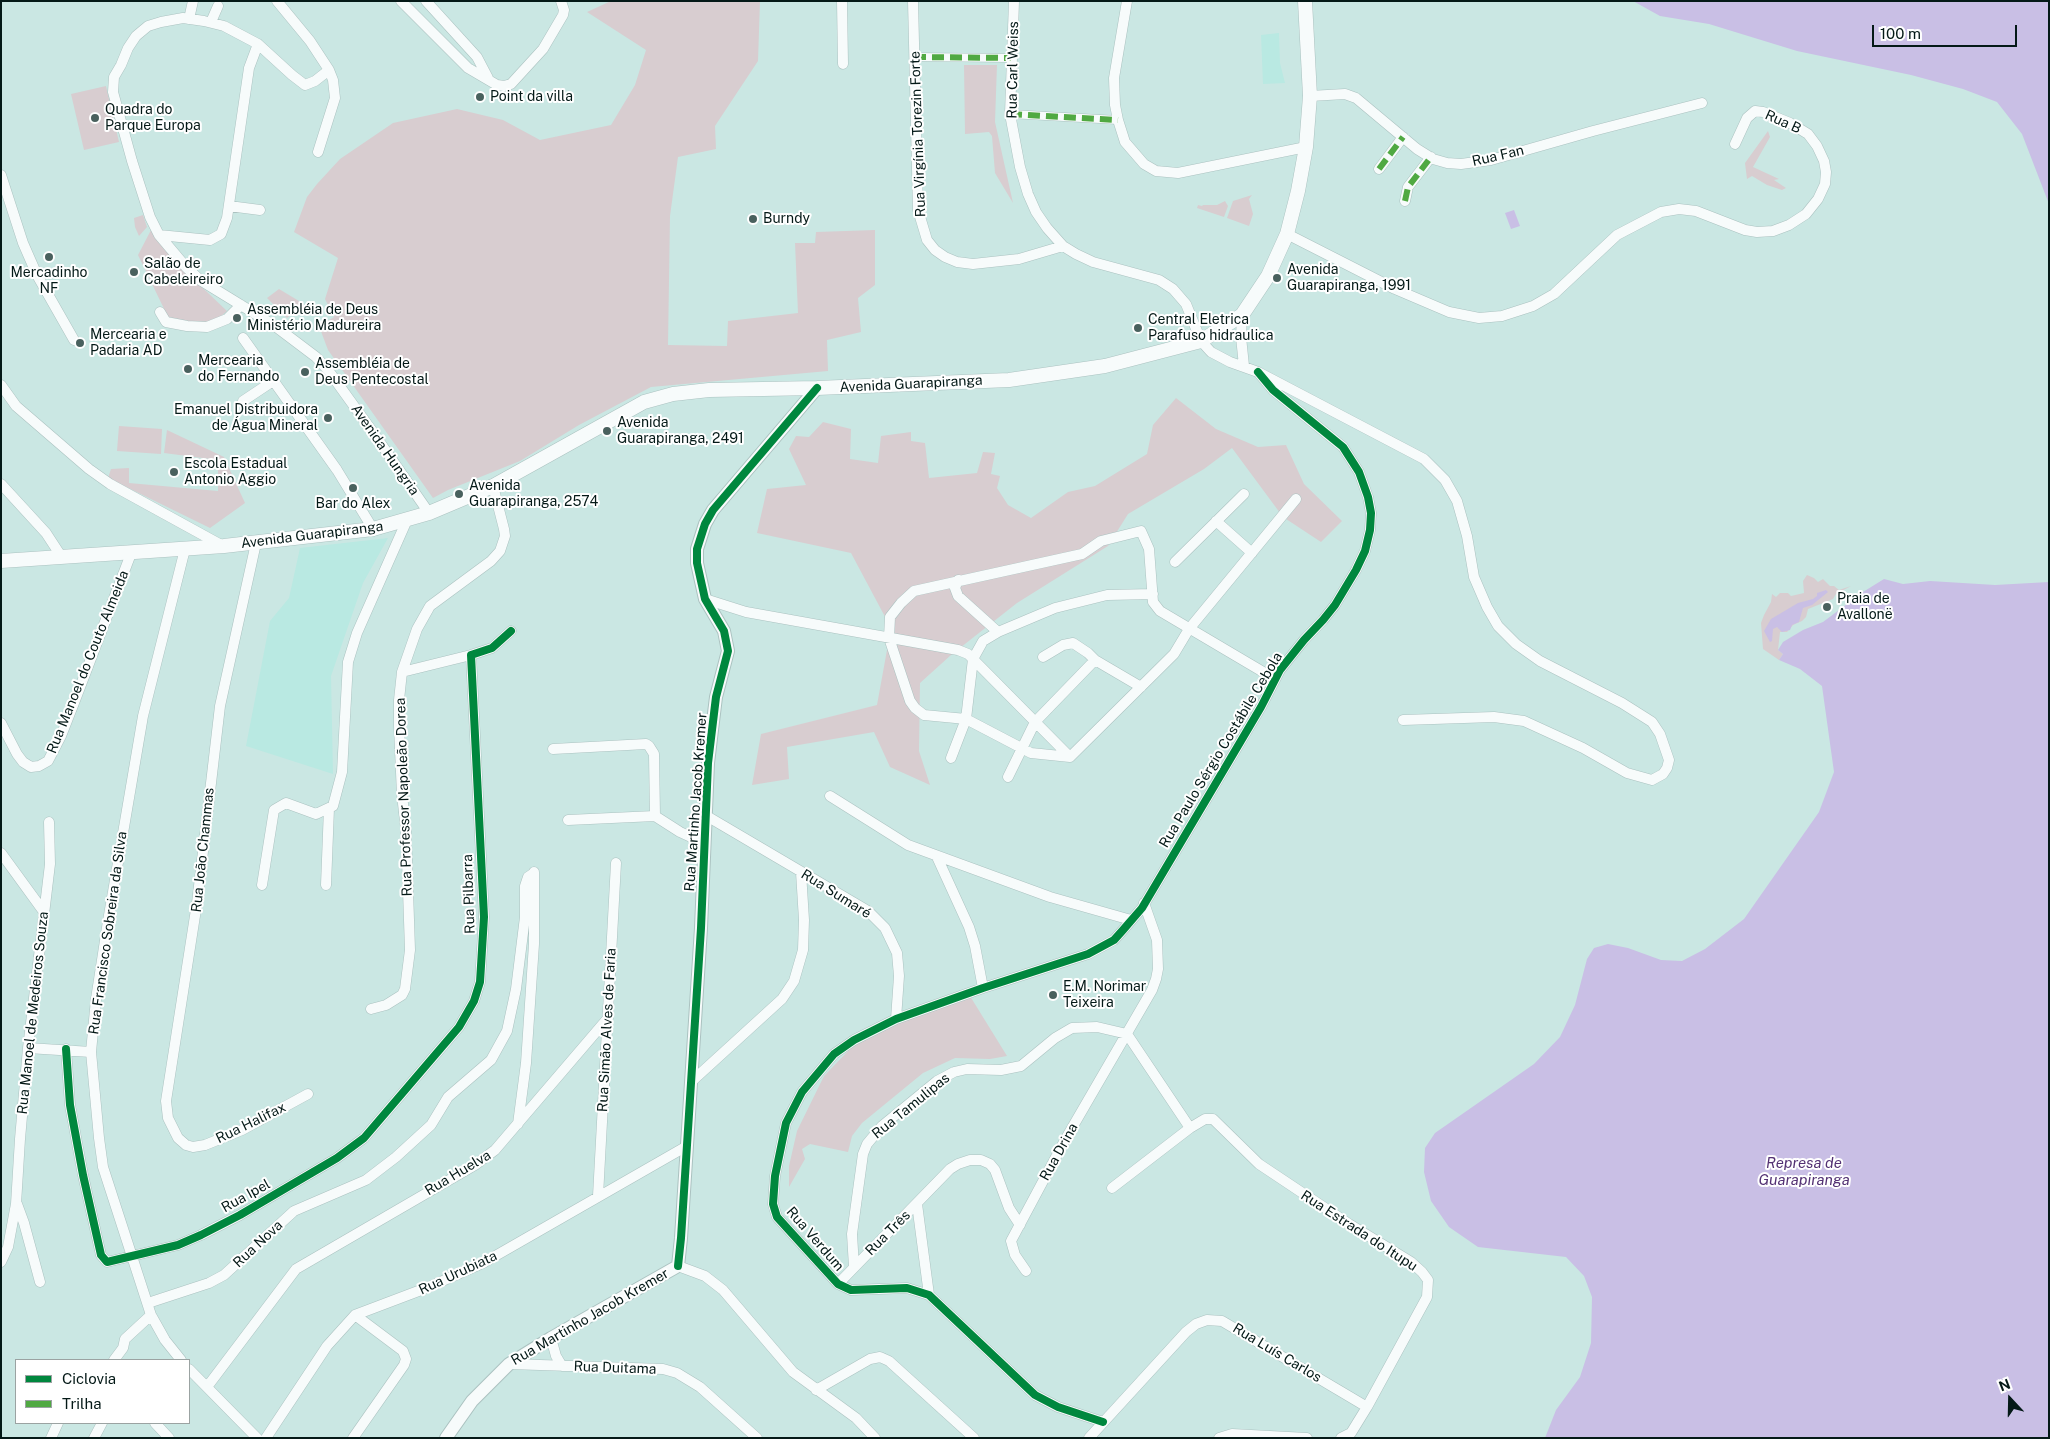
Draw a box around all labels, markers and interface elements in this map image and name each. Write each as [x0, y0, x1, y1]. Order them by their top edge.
scale bar [1875, 15, 2020, 47]
street label: Rua Carl Weiss [1004, 21, 1022, 119]
text: 100 m [1880, 25, 1921, 42]
street label: Rua Virgínia Torezin Forte [907, 51, 929, 217]
place label: Point da villa [490, 89, 573, 105]
marker: Point da villa [474, 91, 486, 103]
place label: Quadra do Parque Europa [105, 102, 201, 134]
street label: Rua B [1762, 107, 1804, 137]
marker: Quadra do Parque Europa [89, 112, 101, 124]
street label: Rua Fan [1470, 142, 1526, 170]
place label: Burndy [763, 211, 810, 227]
marker: Burndy [747, 213, 759, 225]
marker: Mercadinho NF [43, 251, 55, 263]
place label: Salão de Cabeleireiro [144, 256, 223, 288]
place label: Avenida Guarapiranga, 1991 [1287, 262, 1411, 294]
place label: Mercadinho NF [11, 265, 87, 298]
marker: Salão de Cabeleireiro [128, 266, 140, 278]
marker: Avenida Guarapiranga, 1991 [1271, 272, 1283, 284]
place label: Assembléia de Deus Ministério Madureira [247, 302, 381, 334]
marker: Assembléia de Deus Ministério Madureira [231, 312, 243, 324]
place label: Central Eletrica Parafuso hidraulica [1148, 312, 1273, 344]
marker: Central Eletrica Parafuso hidraulica [1132, 322, 1144, 334]
place label: Mercearia e Padaria AD [90, 327, 167, 360]
marker: Mercearia e Padaria AD [74, 337, 86, 349]
place label: Mercearia do Fernando [198, 353, 279, 386]
place label: Assembléia de Deus Pentecostal [315, 356, 429, 388]
marker: Mercearia do Fernando [182, 363, 194, 375]
marker: Assembléia de Deus Pentecostal [299, 366, 311, 378]
street label: Avenida Guarapiranga [839, 372, 983, 396]
street label: Avenida Hungria [347, 401, 423, 499]
place label: Emanuel Distribuidora de Água Mineral [174, 402, 318, 434]
marker: Emanuel Distribuidora de Água Mineral [322, 412, 334, 424]
place label: Avenida Guarapiranga, 2491 [617, 415, 744, 448]
marker: Avenida Guarapiranga, 2491 [601, 425, 613, 437]
place label: Escola Estadual Antonio Aggio [184, 456, 288, 488]
marker: Escola Estadual Antonio Aggio [168, 466, 180, 478]
place label: Avenida Guarapiranga, 2574 [469, 478, 598, 511]
marker: Bar do Alex [347, 482, 359, 494]
marker: Avenida Guarapiranga, 2574 [453, 488, 465, 500]
place label: Bar do Alex [316, 496, 390, 512]
street label: Avenida Guarapiranga [240, 518, 384, 552]
street label: Rua Manoel do Couto Almeida [44, 568, 132, 756]
place label: Praia de Avallonë [1837, 591, 1893, 624]
marker: Praia de Avallonë [1821, 601, 1833, 613]
street label: Rua Paulo Sérgio Costábile Cebola [1156, 649, 1286, 851]
street label: Rua Professor Napoleão Dorea [392, 697, 416, 897]
street label: Rua Martinho Jacob Kremer [681, 712, 711, 892]
street label: Rua João Chammas [188, 787, 218, 913]
street label: Rua Francisco Sobreira da Silva [85, 830, 131, 1036]
street label: Rua Pilbarra [459, 854, 479, 934]
street label: Rua Sumaré [798, 866, 874, 922]
street label: Rua Manoel de Medeiros Souza [14, 911, 52, 1115]
street label: Rua Simão Alves de Faria [594, 948, 620, 1112]
place label: E.M. Norimar Teixeira [1063, 979, 1146, 1012]
marker: E.M. Norimar Teixeira [1047, 989, 1059, 1001]
street label: Rua Tamulipas [869, 1070, 953, 1142]
street label: Rua Halifax [213, 1099, 289, 1147]
street label: Rua Drina [1036, 1120, 1082, 1184]
street label: Rua Huelva [422, 1147, 494, 1199]
water label: Represa de Guarapiranga [1758, 1154, 1850, 1189]
street label: Rua Ipel [219, 1176, 273, 1216]
street label: Rua Estrada do Itupu [1298, 1187, 1420, 1275]
street label: Rua Verdum [783, 1204, 847, 1274]
street label: Rua Três [862, 1207, 914, 1259]
street label: Rua Nova [230, 1217, 286, 1271]
street label: Rua Urubiata [416, 1248, 500, 1298]
street label: Rua Martinho Jacob Kremer [508, 1265, 672, 1369]
street label: Rua Luís Carlos [1230, 1320, 1324, 1386]
street label: Rua Duitama [573, 1358, 657, 1378]
legend [15, 1359, 190, 1424]
text: Ciclovia [62, 1370, 116, 1387]
north arrow [1985, 1374, 2035, 1424]
text: N [1997, 1376, 2013, 1394]
text: Trilha [62, 1395, 101, 1412]

